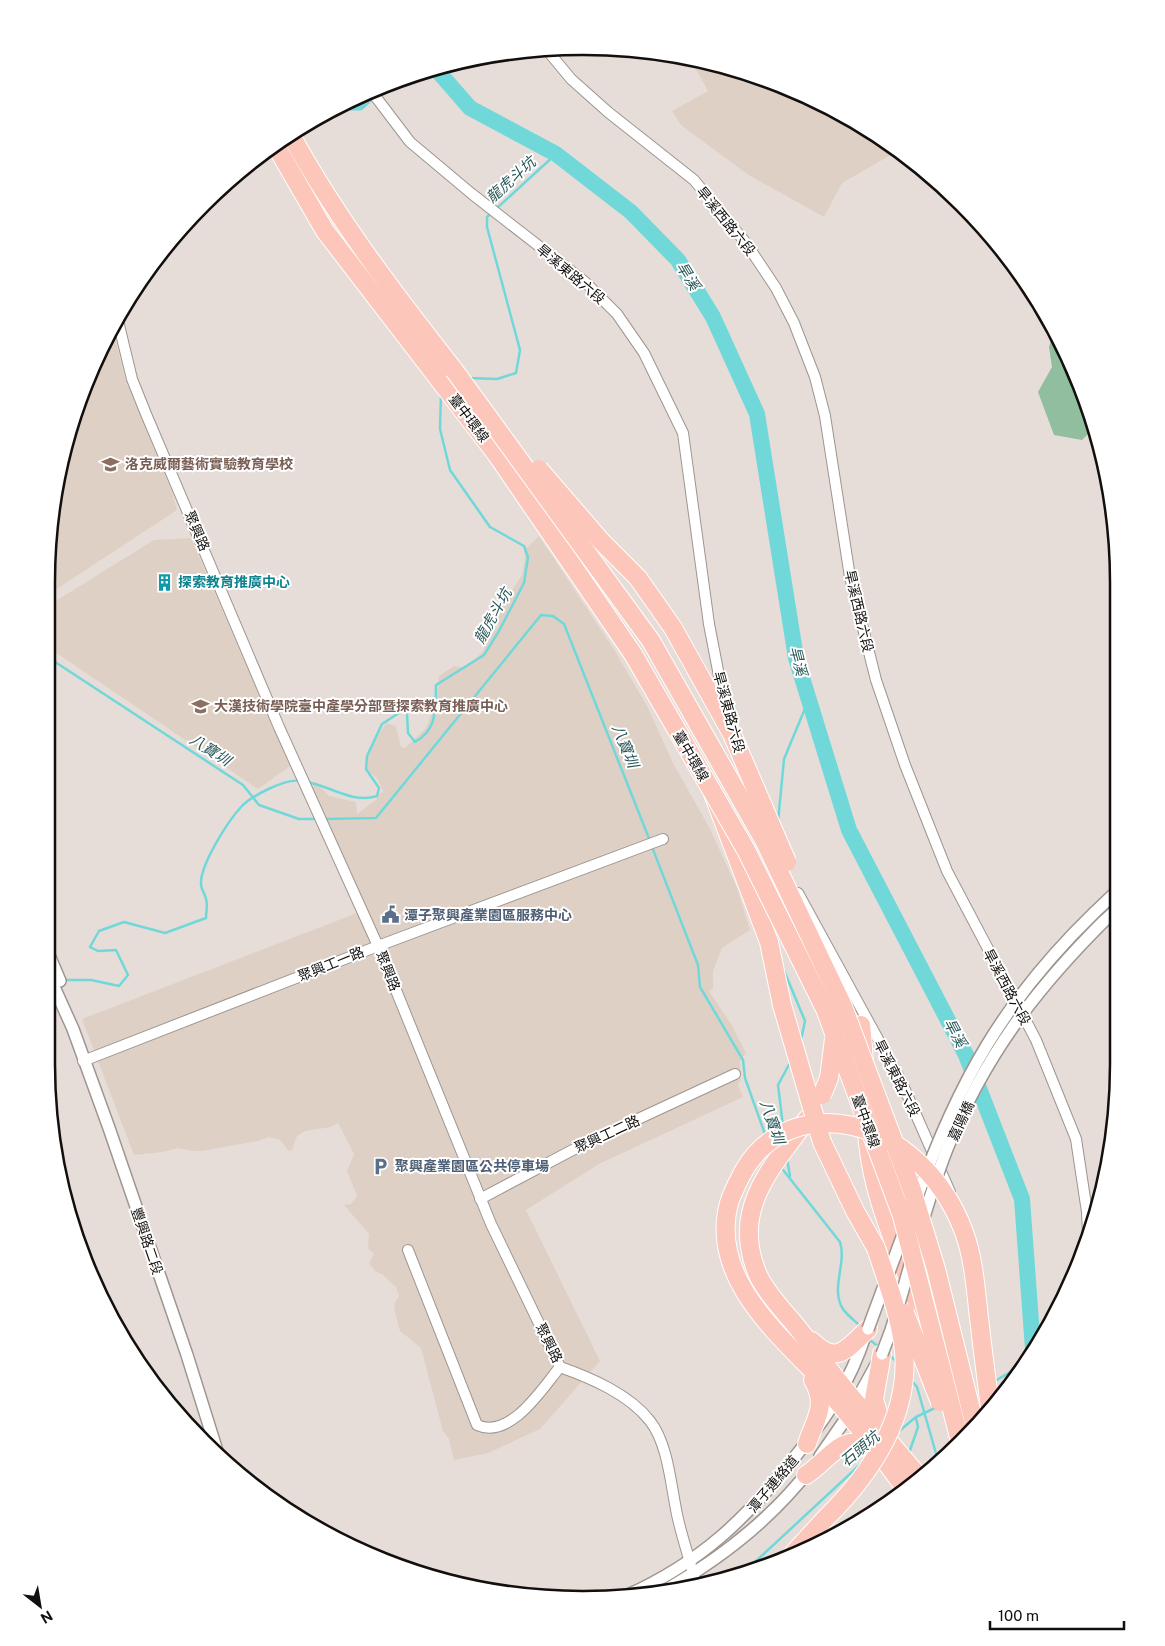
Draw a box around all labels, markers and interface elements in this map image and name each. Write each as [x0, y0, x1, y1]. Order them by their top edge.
water label: 龍虎斗坑 [483, 152, 540, 206]
street label: 旱溪西路六段 [693, 183, 759, 259]
street label: 旱溪東路六段 [534, 241, 608, 307]
water label: 旱溪 [673, 259, 705, 295]
street label: 臺中環線 [446, 391, 492, 445]
school or university icon: 洛克威爾藝術實驗教育學校 [101, 454, 121, 474]
place label: 洛克威爾藝術實驗教育學校 [125, 456, 293, 472]
street label: 聚興路 [181, 509, 213, 553]
street label: 旱溪西路六段 [842, 568, 876, 654]
building icon: 探索教育推廣中心 [154, 572, 174, 592]
place label: 探索教育推廣中心 [178, 574, 290, 590]
water label: 龍虎斗坑 [471, 584, 516, 646]
water label: 旱溪 [787, 644, 811, 679]
street label: 旱溪東路六段 [710, 669, 748, 755]
school or university icon: 大漢技術學院臺中產學分部暨探索教育推廣中心 [190, 696, 210, 716]
place label: 大漢技術學院臺中產學分部暨探索教育推廣中心 [214, 698, 508, 714]
water label: 八寶圳 [609, 722, 643, 772]
street label: 臺中環線 [670, 728, 712, 784]
water label: 八寶圳 [187, 730, 235, 770]
public building icon: 潭子聚興產業園區服務中心 [380, 905, 400, 925]
place label: 潭子聚興產業園區服務中心 [404, 907, 572, 923]
street label: 聚興工一路 [296, 943, 366, 985]
street label: 旱溪西路六段 [980, 946, 1034, 1028]
street label: 聚興路 [373, 949, 403, 993]
water label: 旱溪 [941, 1016, 971, 1052]
street label: 旱溪東路六段 [871, 1037, 923, 1119]
street label: 臺中環線 [849, 1092, 883, 1150]
water label: 八寶圳 [757, 1098, 788, 1148]
street label: 嘉陽橋 [945, 1099, 977, 1143]
street label: 聚興工二路 [572, 1112, 642, 1156]
parking icon: 聚興產業園區公共停車場 [371, 1156, 391, 1176]
place label: 聚興產業園區公共停車場 [395, 1158, 549, 1174]
street label: 豐興路二段 [128, 1205, 166, 1277]
street label: 聚興路 [532, 1321, 566, 1365]
water label: 石頭坑 [837, 1426, 884, 1470]
street label: 潭子連絡道 [744, 1452, 802, 1516]
north arrow [15, 1581, 65, 1631]
scale bar [990, 1598, 1124, 1630]
text: N [38, 1607, 56, 1627]
text: 100 m [998, 1607, 1039, 1624]

